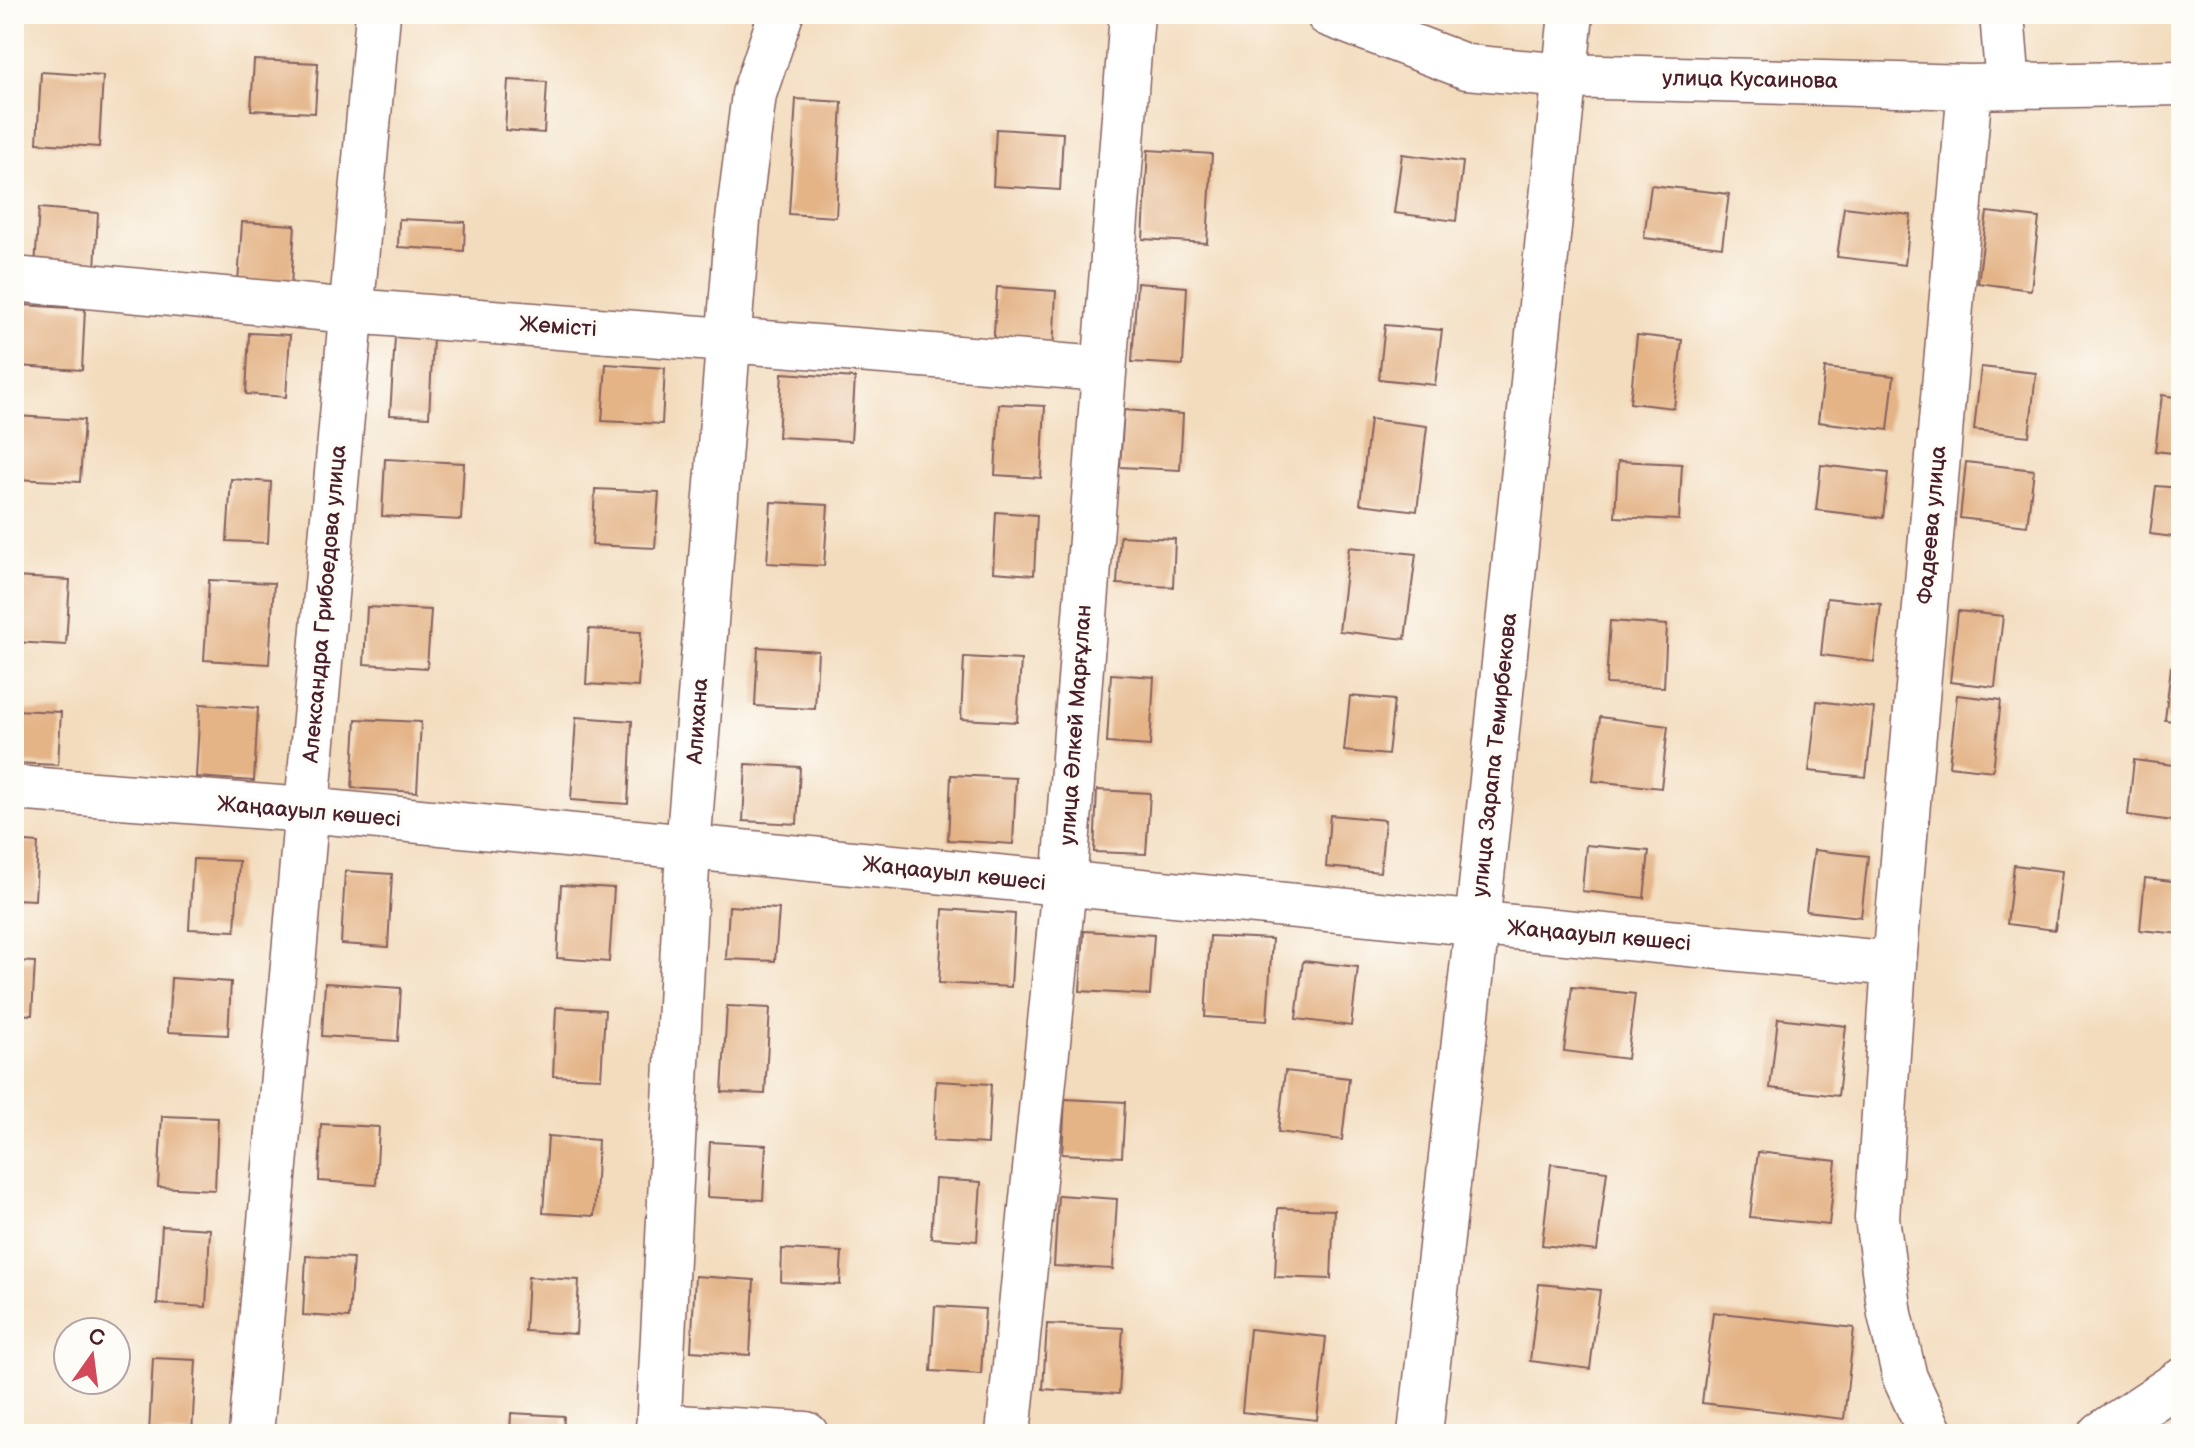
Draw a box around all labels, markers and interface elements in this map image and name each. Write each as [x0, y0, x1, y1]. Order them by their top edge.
street label: улица Кусаинова [1662, 65, 1838, 95]
street label: Жемісті [518, 311, 598, 343]
street label: Александра Грибоедова улица [298, 444, 352, 765]
street label: Фадеева улица [1912, 445, 1952, 605]
street label: улица Әлкей Марғұлан [1054, 604, 1098, 846]
street label: улица Зарапа Темирбекова [1467, 612, 1523, 898]
street label: Алихана [681, 677, 714, 766]
street label: Жаңаауыл көшесі [216, 791, 402, 833]
street label: Жаңаауыл көшесі [861, 851, 1047, 897]
street label: Жаңаауыл көшесі [1506, 915, 1692, 957]
north arrow [52, 1316, 132, 1396]
text: С [86, 1323, 107, 1353]

